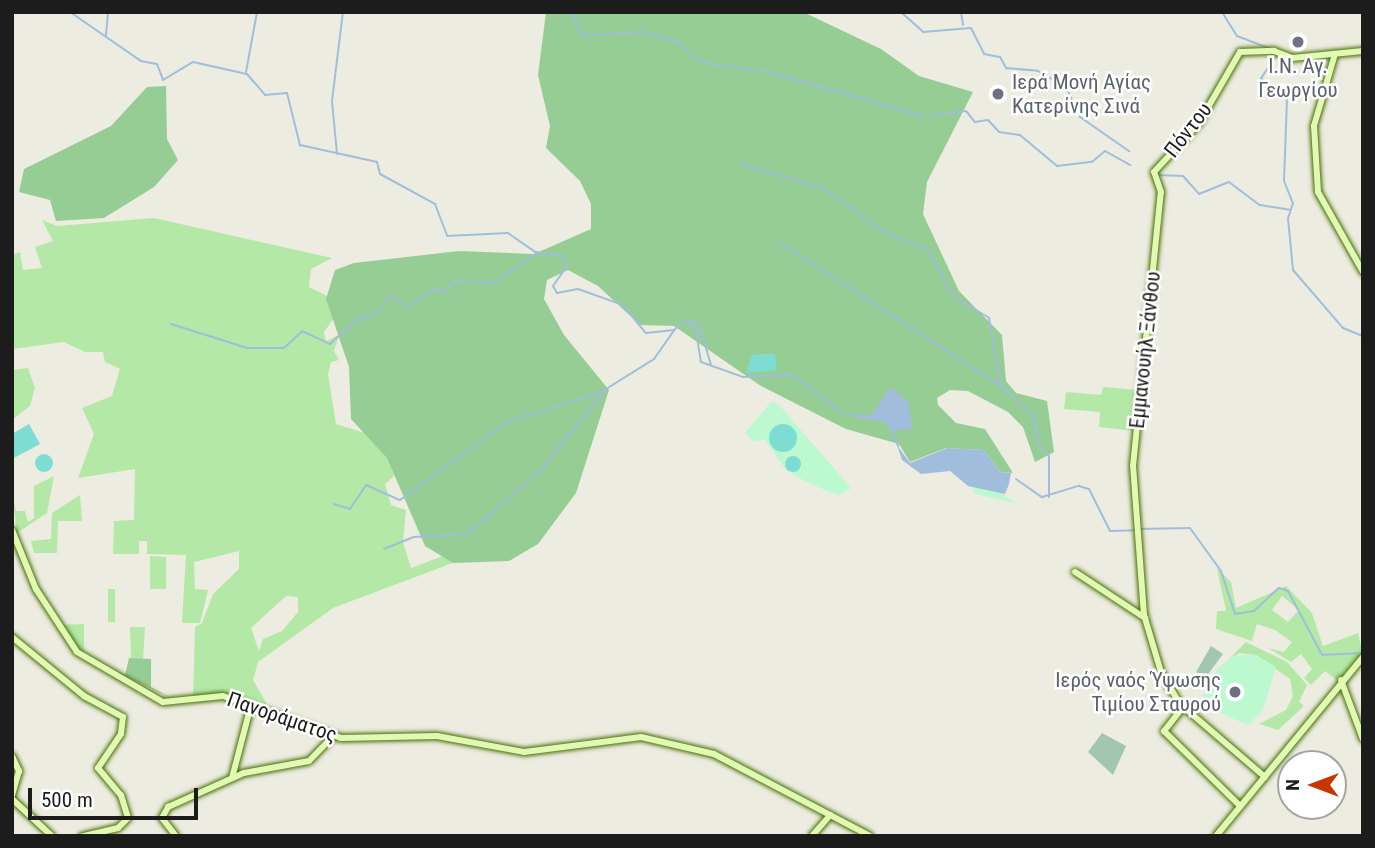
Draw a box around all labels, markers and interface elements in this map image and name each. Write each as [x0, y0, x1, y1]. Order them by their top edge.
marker: Ι.Ν. Αγ. Γεωργίου [1290, 34, 1306, 50]
place label: Ι.Ν. Αγ. Γεωργίου [1258, 53, 1338, 103]
place label: Ιερά Μονή Αγίας Κατερίνης Σινά [1012, 69, 1151, 119]
marker: Ιερά Μονή Αγίας Κατερίνης Σινά [990, 86, 1006, 102]
street label: Πόντου [1159, 98, 1217, 162]
street label: Εμμανουήλ Ξάνθου [1124, 270, 1166, 430]
place label: Ιερός ναός Ύψωσης Τιμίου Σταυρού [1055, 667, 1221, 717]
marker: Ιερός ναός Ύψωσης Τιμίου Σταυρού [1227, 684, 1243, 700]
street label: Πανοράματος [224, 686, 340, 748]
north arrow [1277, 750, 1347, 820]
scale bar [32, 774, 201, 818]
text: N [1281, 779, 1304, 791]
text: 500 m [41, 788, 93, 812]

